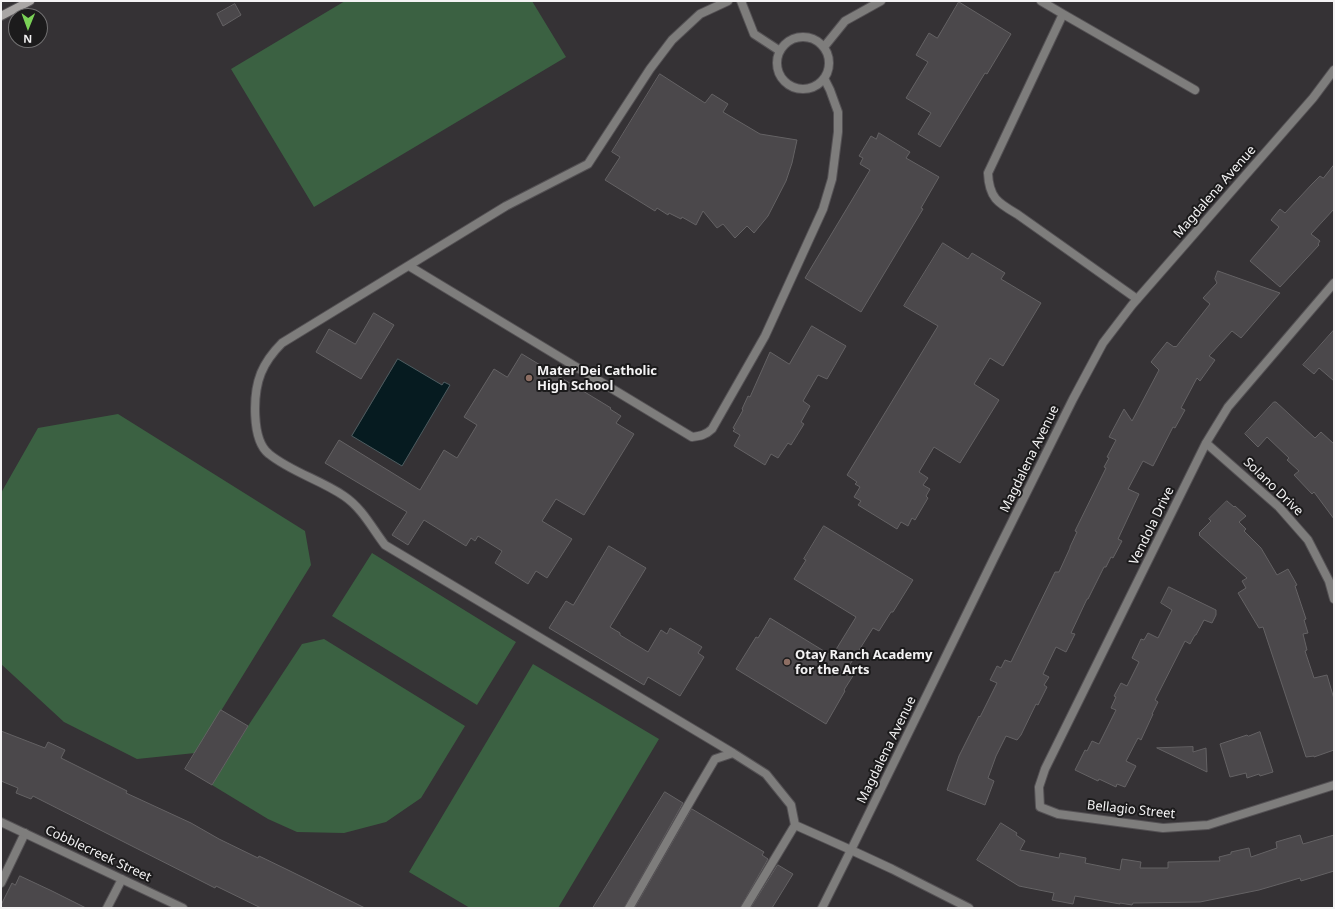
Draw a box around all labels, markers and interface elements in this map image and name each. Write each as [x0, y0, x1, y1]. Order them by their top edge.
north arrow [8, 8, 48, 48]
text: N [23, 32, 32, 47]
street label: Magdalena Avenue [1171, 143, 1259, 241]
place label: Mater Dei Catholic High School [537, 363, 657, 394]
marker: Mater Dei Catholic High School [524, 373, 534, 383]
street label: Magdalena Avenue [997, 403, 1063, 515]
street label: Solano Drive [1240, 455, 1306, 519]
street label: Vendola Drive [1126, 484, 1178, 568]
place label: Otay Ranch Academy for the Arts [795, 647, 932, 678]
marker: Otay Ranch Academy for the Arts [782, 657, 792, 667]
street label: Magdalena Avenue [854, 694, 920, 806]
street label: Bellagio Street [1086, 798, 1176, 822]
street label: Cobblecreek Street [42, 823, 154, 885]

